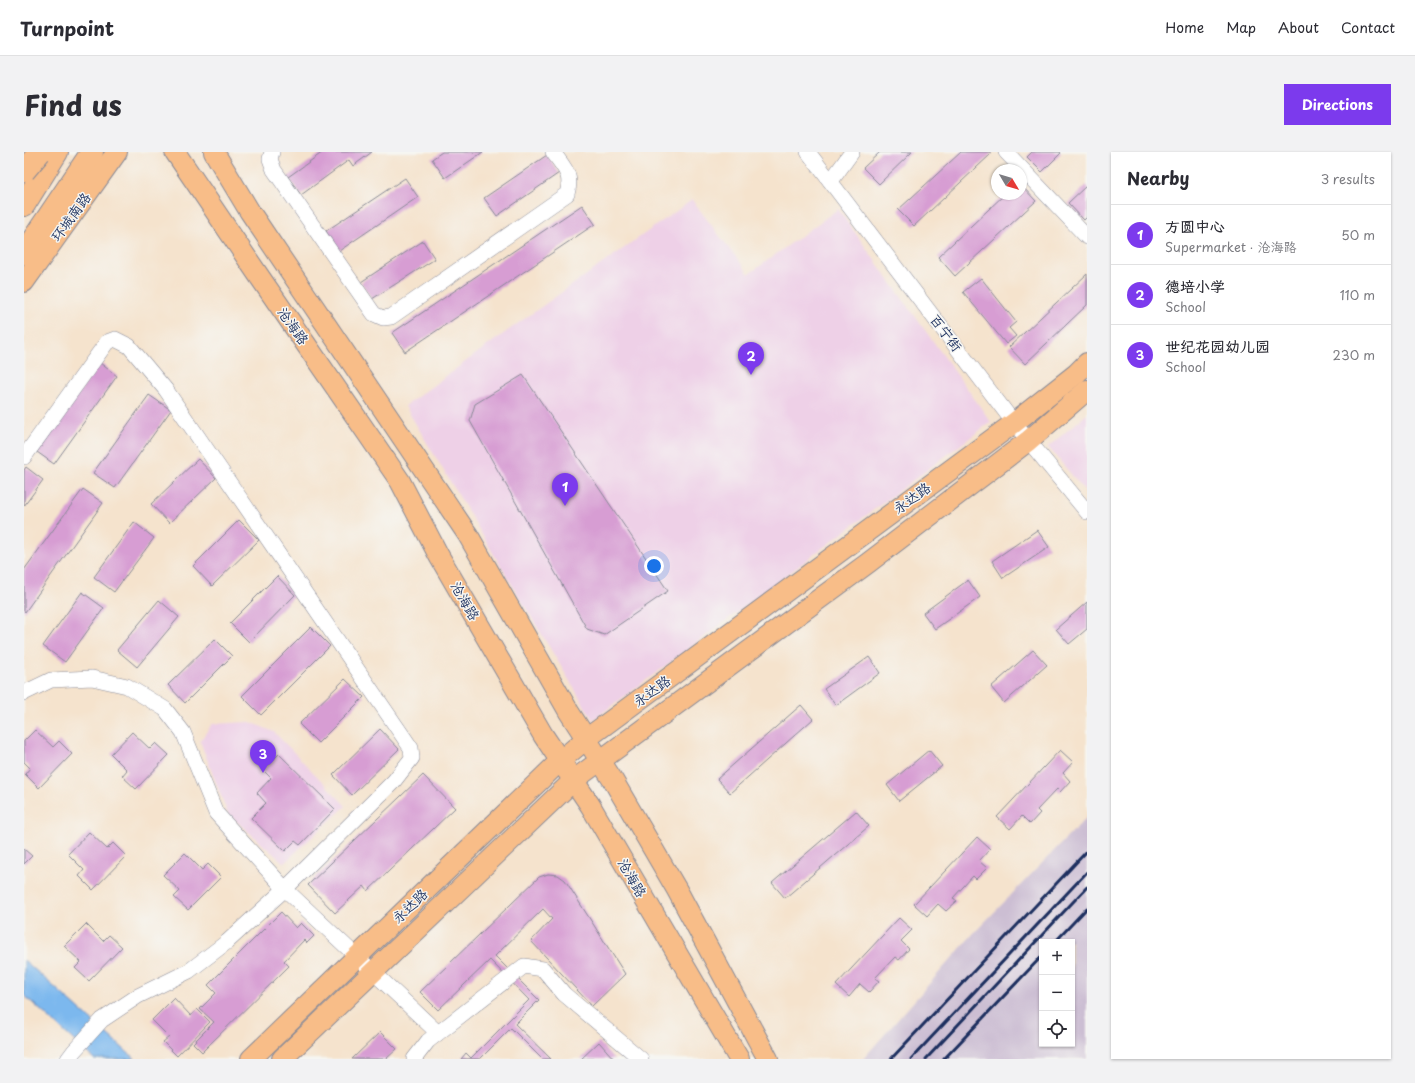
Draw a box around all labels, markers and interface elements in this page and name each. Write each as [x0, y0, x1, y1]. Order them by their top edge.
text: Turnpoint [20, 14, 114, 42]
text: Home [1165, 17, 1204, 38]
text: Map [1226, 17, 1256, 38]
text: About [1278, 17, 1319, 38]
text: Contact [1341, 17, 1395, 38]
text: Find us [24, 83, 122, 126]
button: Directions [1284, 84, 1391, 125]
north arrow [991, 164, 1027, 200]
text: Nearby [1127, 165, 1189, 191]
text: 3 results [1321, 169, 1375, 188]
street label: 环城南路 [46, 188, 96, 246]
text: 方圆中心 [1165, 214, 1225, 237]
text: 1 [1137, 225, 1143, 244]
text: 50 m [1341, 225, 1375, 244]
text: Supermarket · 沧海路 [1165, 237, 1297, 256]
text: 德培小学 [1165, 274, 1225, 297]
text: 2 [1135, 285, 1145, 304]
text: 110 m [1340, 285, 1375, 304]
text: School [1165, 297, 1206, 316]
street label: 沧海路 [273, 302, 314, 349]
street label: 百宁街 [925, 310, 967, 356]
text: 世纪花园幼儿园 [1165, 334, 1270, 357]
pin: 2 [738, 342, 764, 375]
text: 3 [1136, 345, 1144, 364]
text: 230 m [1333, 345, 1375, 364]
text: School [1165, 357, 1206, 376]
pin: 1 [552, 473, 578, 506]
street label: 永达路 [889, 477, 935, 518]
your location [644, 556, 664, 576]
street label: 沧海路 [446, 577, 485, 624]
street label: 永达路 [629, 670, 675, 711]
pin: 3 [250, 740, 276, 773]
street label: 沧海路 [613, 854, 652, 901]
street label: 永达路 [387, 883, 432, 928]
map controls [1039, 939, 1075, 1047]
button: + [1039, 939, 1075, 975]
button: − [1039, 975, 1075, 1011]
button: locate [1039, 1011, 1075, 1047]

